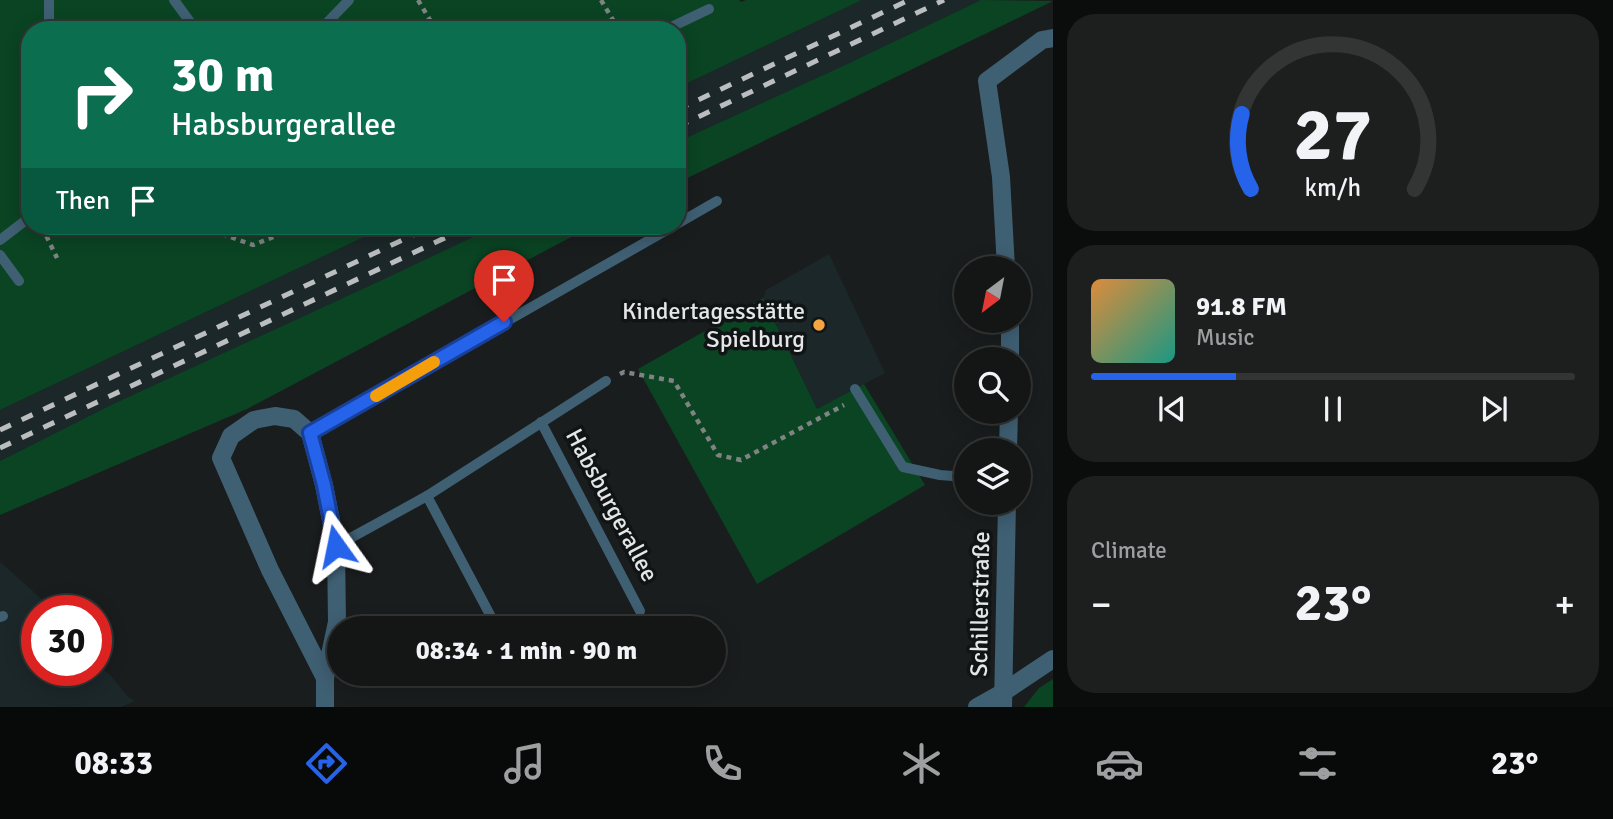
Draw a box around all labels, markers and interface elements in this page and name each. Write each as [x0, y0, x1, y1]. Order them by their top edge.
text: 30 m [171, 45, 274, 105]
icon: right [56, 49, 147, 140]
text: 27 [1294, 91, 1372, 180]
text: Habsburgerallee [171, 105, 396, 144]
text: km/h [1305, 171, 1361, 202]
icon: arrive [124, 182, 162, 220]
text: Then [56, 185, 110, 217]
pin [474, 250, 534, 322]
north arrow [954, 256, 1031, 332]
map controls [954, 256, 1031, 515]
icon: arrive [485, 261, 523, 299]
text: 91.8 FM [1196, 291, 1287, 323]
place label: Kindertagesstätte Spielburg [622, 296, 805, 354]
marker: Kindertagesstätte Spielburg [811, 317, 827, 333]
text: Music [1196, 323, 1254, 352]
button: search [954, 347, 1031, 424]
icon: previous [1153, 390, 1191, 428]
icon: pause [1314, 390, 1352, 428]
icon: next [1475, 390, 1513, 428]
street label: Habsburgerallee [559, 423, 665, 587]
button: layers [954, 438, 1031, 515]
position arrow [299, 509, 373, 583]
street label: Schillerstraße [964, 531, 996, 677]
text: Climate [1091, 536, 1167, 565]
text: 23° [1295, 571, 1371, 635]
text: − [1091, 581, 1112, 628]
text: + [1554, 581, 1575, 628]
speed limit sign: 30 [21, 595, 112, 686]
text: 08:34 · 1 min · 90 m [416, 635, 637, 667]
icon: directions [302, 739, 351, 788]
icon: music [500, 739, 549, 788]
icon: phone [698, 739, 747, 788]
icon: climate [897, 739, 946, 788]
icon: car [1095, 739, 1144, 788]
icon: filters [1293, 739, 1342, 788]
text: 08:33 [75, 744, 153, 783]
text: 23° [1491, 744, 1538, 783]

